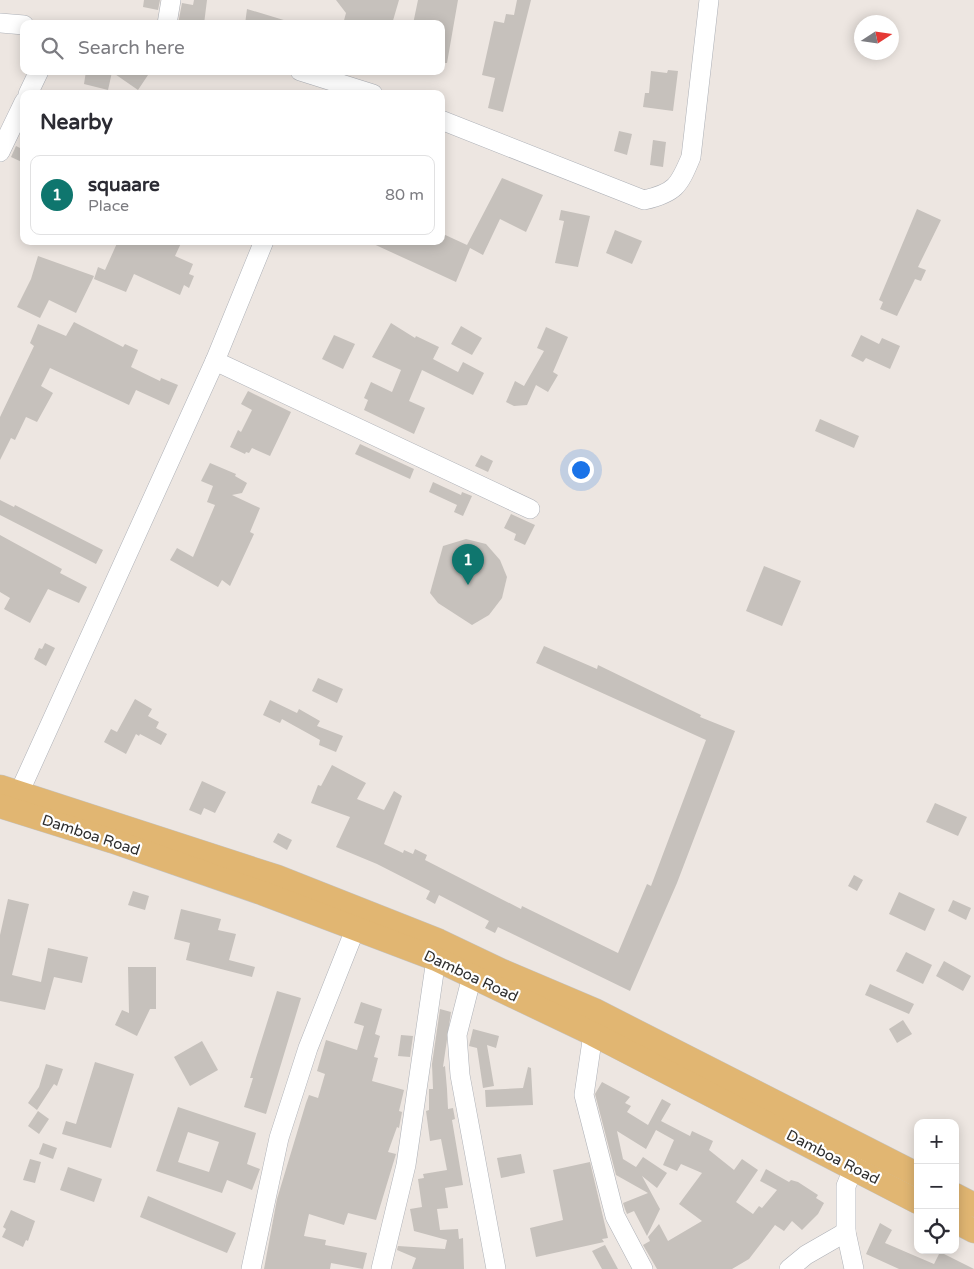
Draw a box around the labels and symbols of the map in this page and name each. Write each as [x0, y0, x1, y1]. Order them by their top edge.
north arrow [854, 15, 899, 60]
your location [568, 457, 594, 483]
pin: 1 [452, 544, 484, 585]
street label: Damboa Road [40, 811, 142, 859]
street label: Damboa Road [421, 946, 521, 1006]
street label: Damboa Road [784, 1126, 882, 1188]

